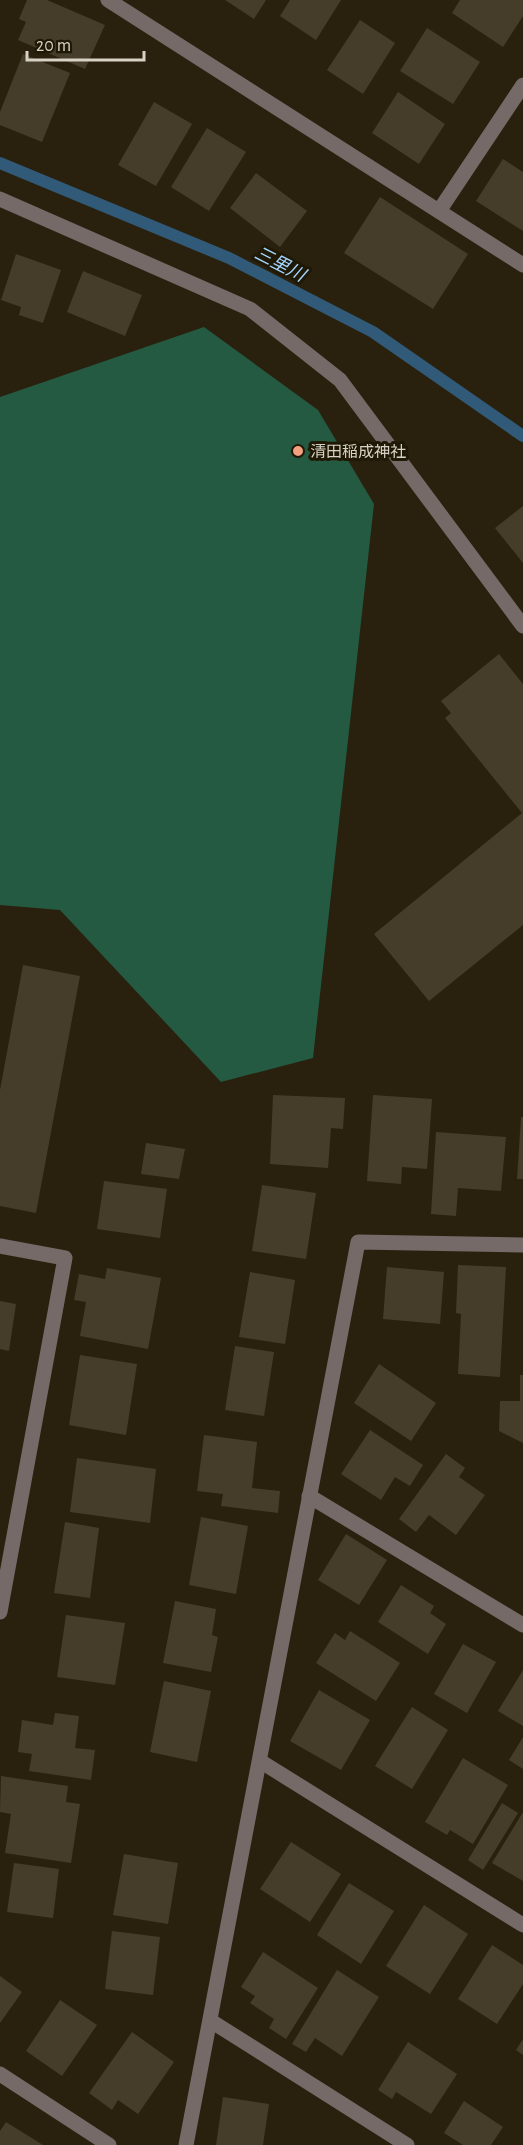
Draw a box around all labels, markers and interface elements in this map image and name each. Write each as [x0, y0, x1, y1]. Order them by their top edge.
scale bar [27, 24, 144, 62]
text: 20 m [36, 37, 71, 55]
water label: 三里川 [251, 244, 310, 286]
place label: 清田稲成神社 [310, 443, 406, 460]
marker: 清田稲成神社 [291, 444, 305, 458]

